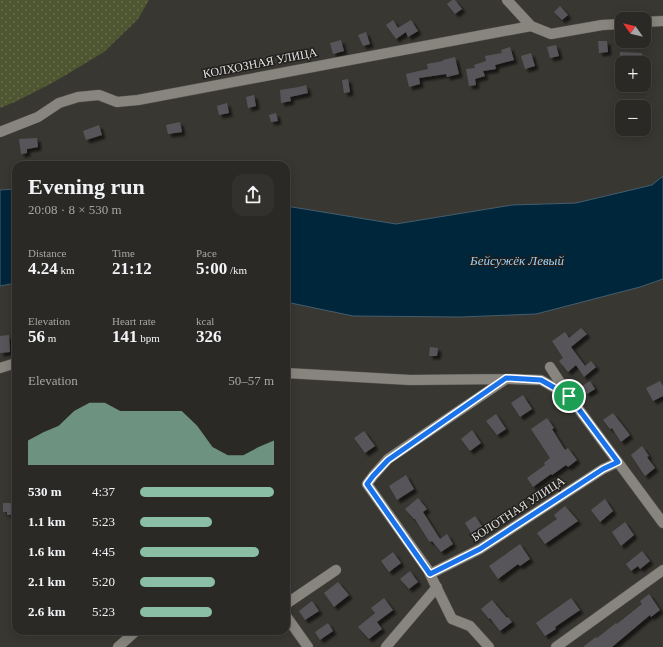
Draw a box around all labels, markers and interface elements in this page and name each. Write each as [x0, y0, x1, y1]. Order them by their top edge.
north arrow [615, 12, 651, 48]
map controls [615, 12, 651, 136]
street label: КОЛХОЗНАЯ УЛИЦА [202, 45, 319, 81]
button: + [615, 56, 651, 92]
button: − [615, 100, 651, 136]
text: Evening run [28, 174, 145, 199]
button: share [232, 174, 274, 216]
text: 20:08 · 8 × 530 m [28, 202, 122, 217]
text: Distance [28, 247, 66, 259]
text: Time [112, 247, 135, 259]
text: Pace [196, 247, 217, 259]
water label: Бейсужёк Левый [469, 253, 564, 268]
text: 4.24 [28, 259, 58, 278]
text: 21:12 [112, 259, 152, 278]
text: 5:00 [196, 259, 227, 278]
text: km [58, 264, 75, 276]
text: /km [227, 264, 247, 276]
text: Elevation [28, 315, 70, 327]
text: Heart rate [112, 315, 156, 327]
text: kcal [196, 315, 214, 327]
text: 56 [28, 327, 45, 346]
text: 141 [112, 327, 138, 346]
text: 326 [196, 327, 222, 346]
text: m [45, 332, 56, 344]
text: bpm [138, 332, 160, 344]
text: Elevation [28, 373, 78, 388]
text: 50–57 m [228, 373, 274, 388]
pin [552, 379, 586, 413]
icon: arrive [558, 385, 580, 407]
street label: БОЛОТНАЯ УЛИЦА [469, 473, 568, 544]
text: 530 m [28, 484, 62, 499]
text: 4:37 [92, 484, 115, 499]
text: 1.1 km [28, 514, 66, 529]
text: 5:23 [92, 514, 115, 529]
text: 1.6 km [28, 544, 66, 559]
text: 4:45 [92, 544, 115, 559]
text: 2.1 km [28, 574, 66, 589]
text: 5:20 [92, 574, 115, 589]
text: 2.6 km [28, 604, 66, 619]
text: 5:23 [92, 604, 115, 619]

